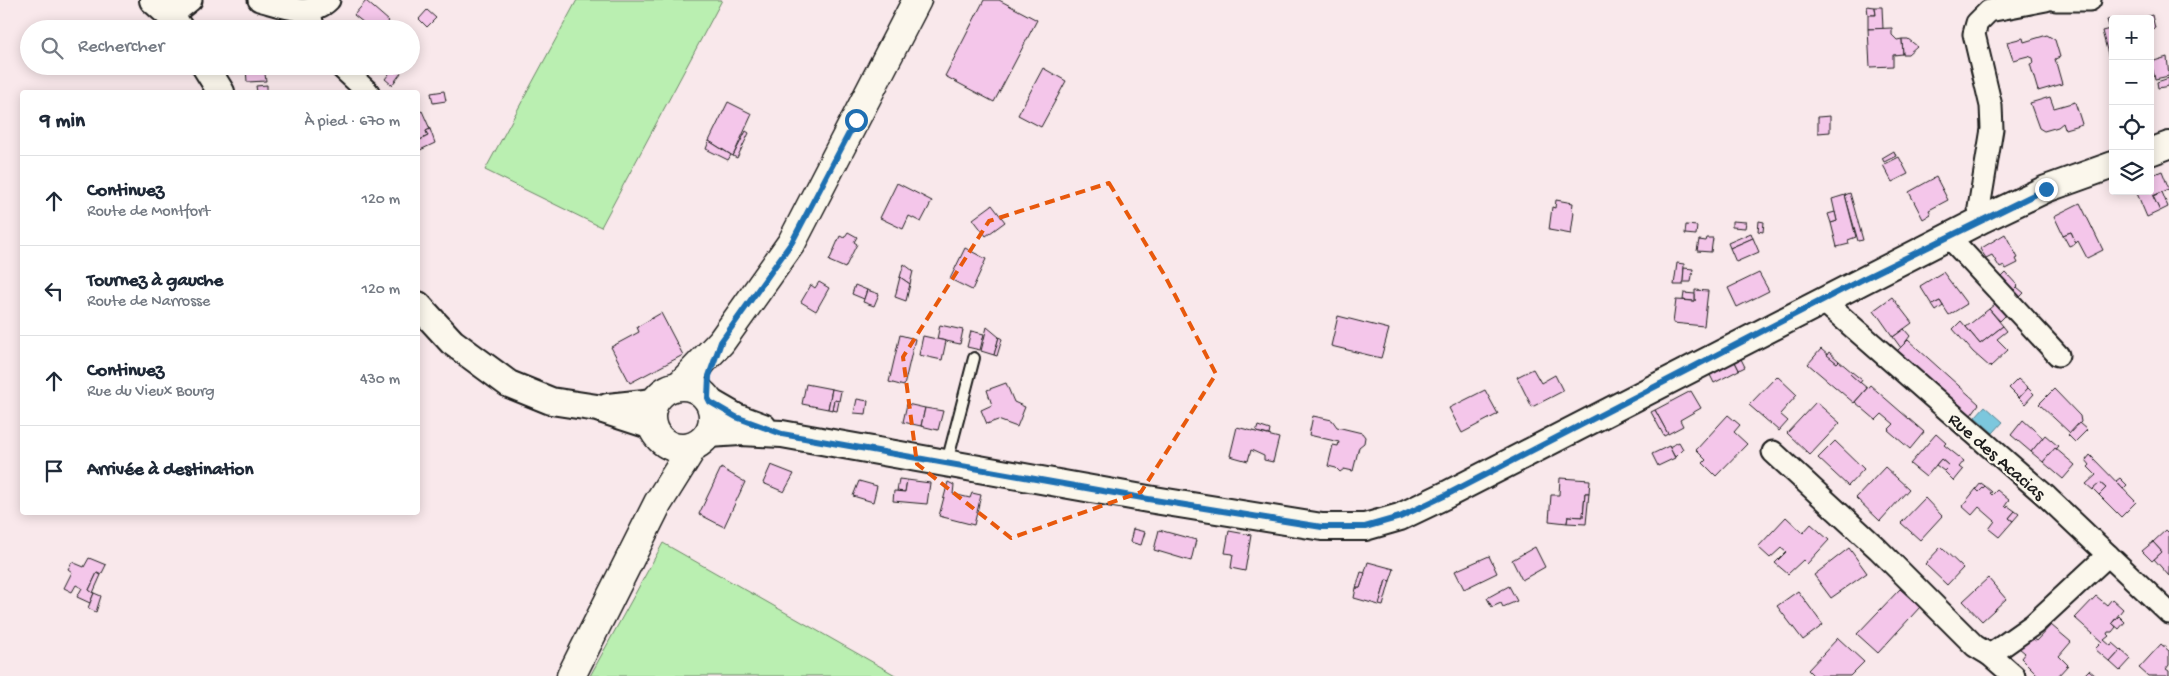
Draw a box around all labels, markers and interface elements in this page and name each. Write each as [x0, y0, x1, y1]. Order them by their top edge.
map controls [2109, 15, 2154, 195]
button: + [2109, 15, 2154, 60]
search box [20, 20, 420, 75]
icon: search [38, 34, 66, 62]
text: Rechercher [78, 36, 164, 59]
button: − [2109, 60, 2154, 105]
button: locate [2109, 105, 2154, 150]
route start [845, 109, 868, 132]
text: 9 min [40, 110, 85, 135]
text: À pied · 670 m [305, 113, 400, 132]
button: layers [2109, 150, 2154, 195]
route end [2035, 178, 2058, 201]
text: Continuez [87, 180, 164, 203]
icon: ahead [40, 187, 68, 215]
text: 120 m [361, 191, 400, 210]
text: Route de Montfort [87, 203, 210, 222]
text: Tournez à gauche [87, 270, 223, 293]
icon: left [40, 277, 68, 305]
text: 120 m [361, 281, 400, 300]
text: Route de Narrosse [87, 293, 210, 312]
text: Continuez [87, 360, 164, 383]
icon: ahead [40, 367, 68, 395]
text: 430 m [360, 371, 400, 390]
text: Rue du Vieux Bourg [87, 383, 215, 402]
street label: Rue des Acacias [1942, 409, 2050, 507]
icon: arrive [40, 457, 68, 485]
text: Arrivée à destination [87, 459, 253, 482]

